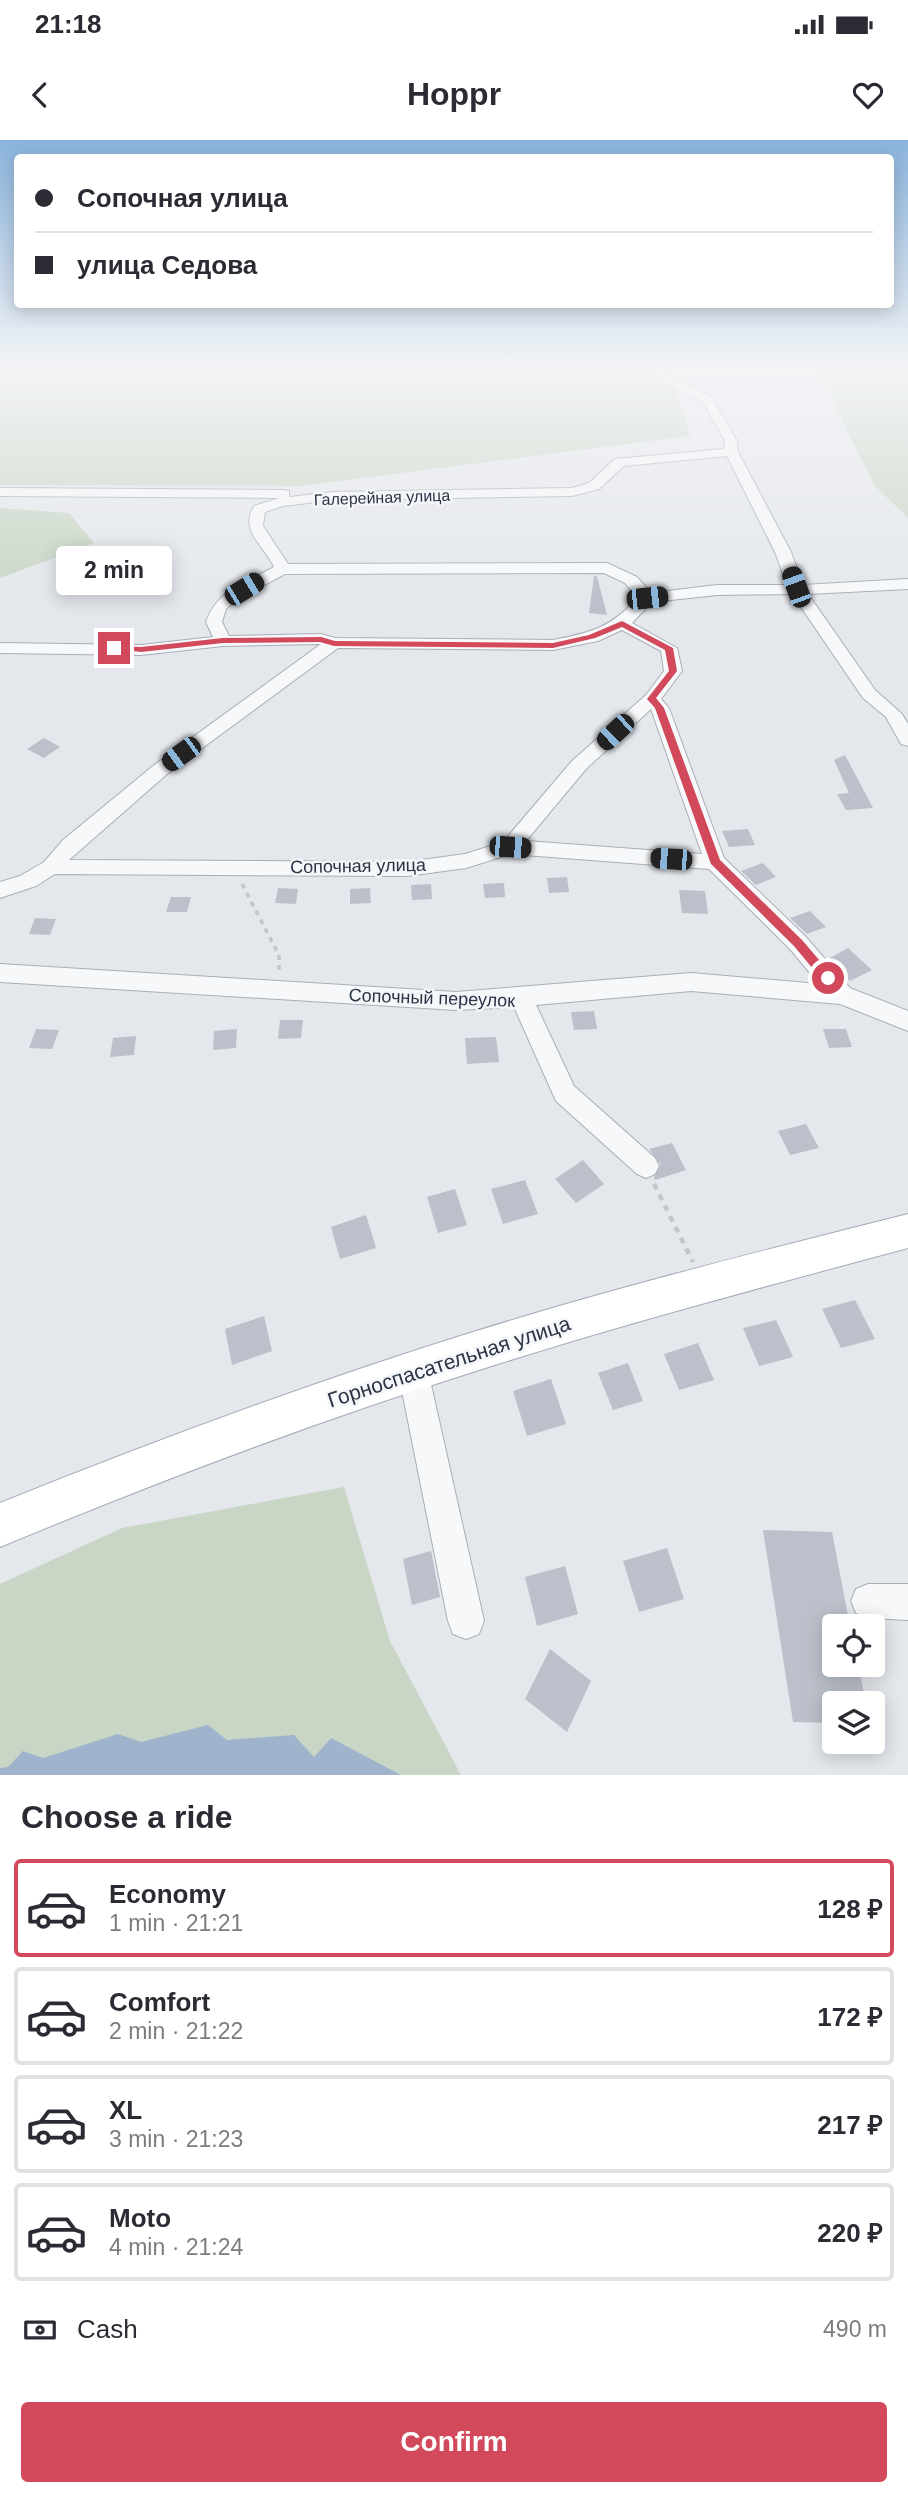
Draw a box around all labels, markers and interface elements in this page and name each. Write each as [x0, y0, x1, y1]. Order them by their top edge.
text: 21:18 [35, 9, 102, 39]
icon: back [21, 76, 59, 114]
text: Hoppr [407, 76, 501, 112]
icon: heart [849, 76, 887, 114]
text: Сопочная улица [77, 183, 288, 213]
text: улица Седова [77, 250, 257, 280]
street label: Галерейная улица [314, 487, 451, 508]
callout: 2 min [56, 546, 172, 596]
text: 2 min [84, 557, 144, 583]
car [779, 564, 814, 610]
car [221, 569, 268, 609]
car [626, 585, 669, 611]
route end [98, 632, 130, 664]
car [593, 710, 638, 754]
car [158, 733, 205, 775]
car [489, 835, 532, 859]
car [650, 847, 693, 871]
street label: Сопочная улица [290, 855, 427, 877]
route start [812, 962, 844, 994]
street label: Сопочный переулок [348, 985, 516, 1011]
street label: Горноспасательная улица [325, 1311, 573, 1412]
map controls [822, 1614, 885, 1754]
button: locate [822, 1614, 885, 1677]
button: layers [822, 1691, 885, 1754]
text: Choose a ride [21, 1799, 233, 1835]
icon: car [25, 1877, 88, 1940]
text: Economy [109, 1879, 226, 1909]
text: 128 ₽ [817, 1894, 883, 1924]
text: 1 min · 21:21 [109, 1910, 243, 1936]
icon: car [25, 1985, 88, 2048]
text: Comfort [109, 1987, 210, 2017]
text: 172 ₽ [817, 2002, 883, 2032]
text: 2 min · 21:22 [109, 2018, 243, 2044]
icon: car [25, 2093, 88, 2156]
text: XL [109, 2095, 142, 2125]
text: 217 ₽ [817, 2110, 883, 2140]
text: 3 min · 21:23 [109, 2126, 243, 2152]
icon: car [25, 2201, 88, 2264]
text: Moto [109, 2203, 171, 2233]
text: 220 ₽ [817, 2218, 883, 2248]
text: 4 min · 21:24 [109, 2234, 243, 2260]
icon: cash [21, 2311, 59, 2349]
text: Cash [77, 2314, 138, 2344]
text: 490 m [823, 2316, 887, 2342]
button: Confirm [21, 2402, 887, 2482]

